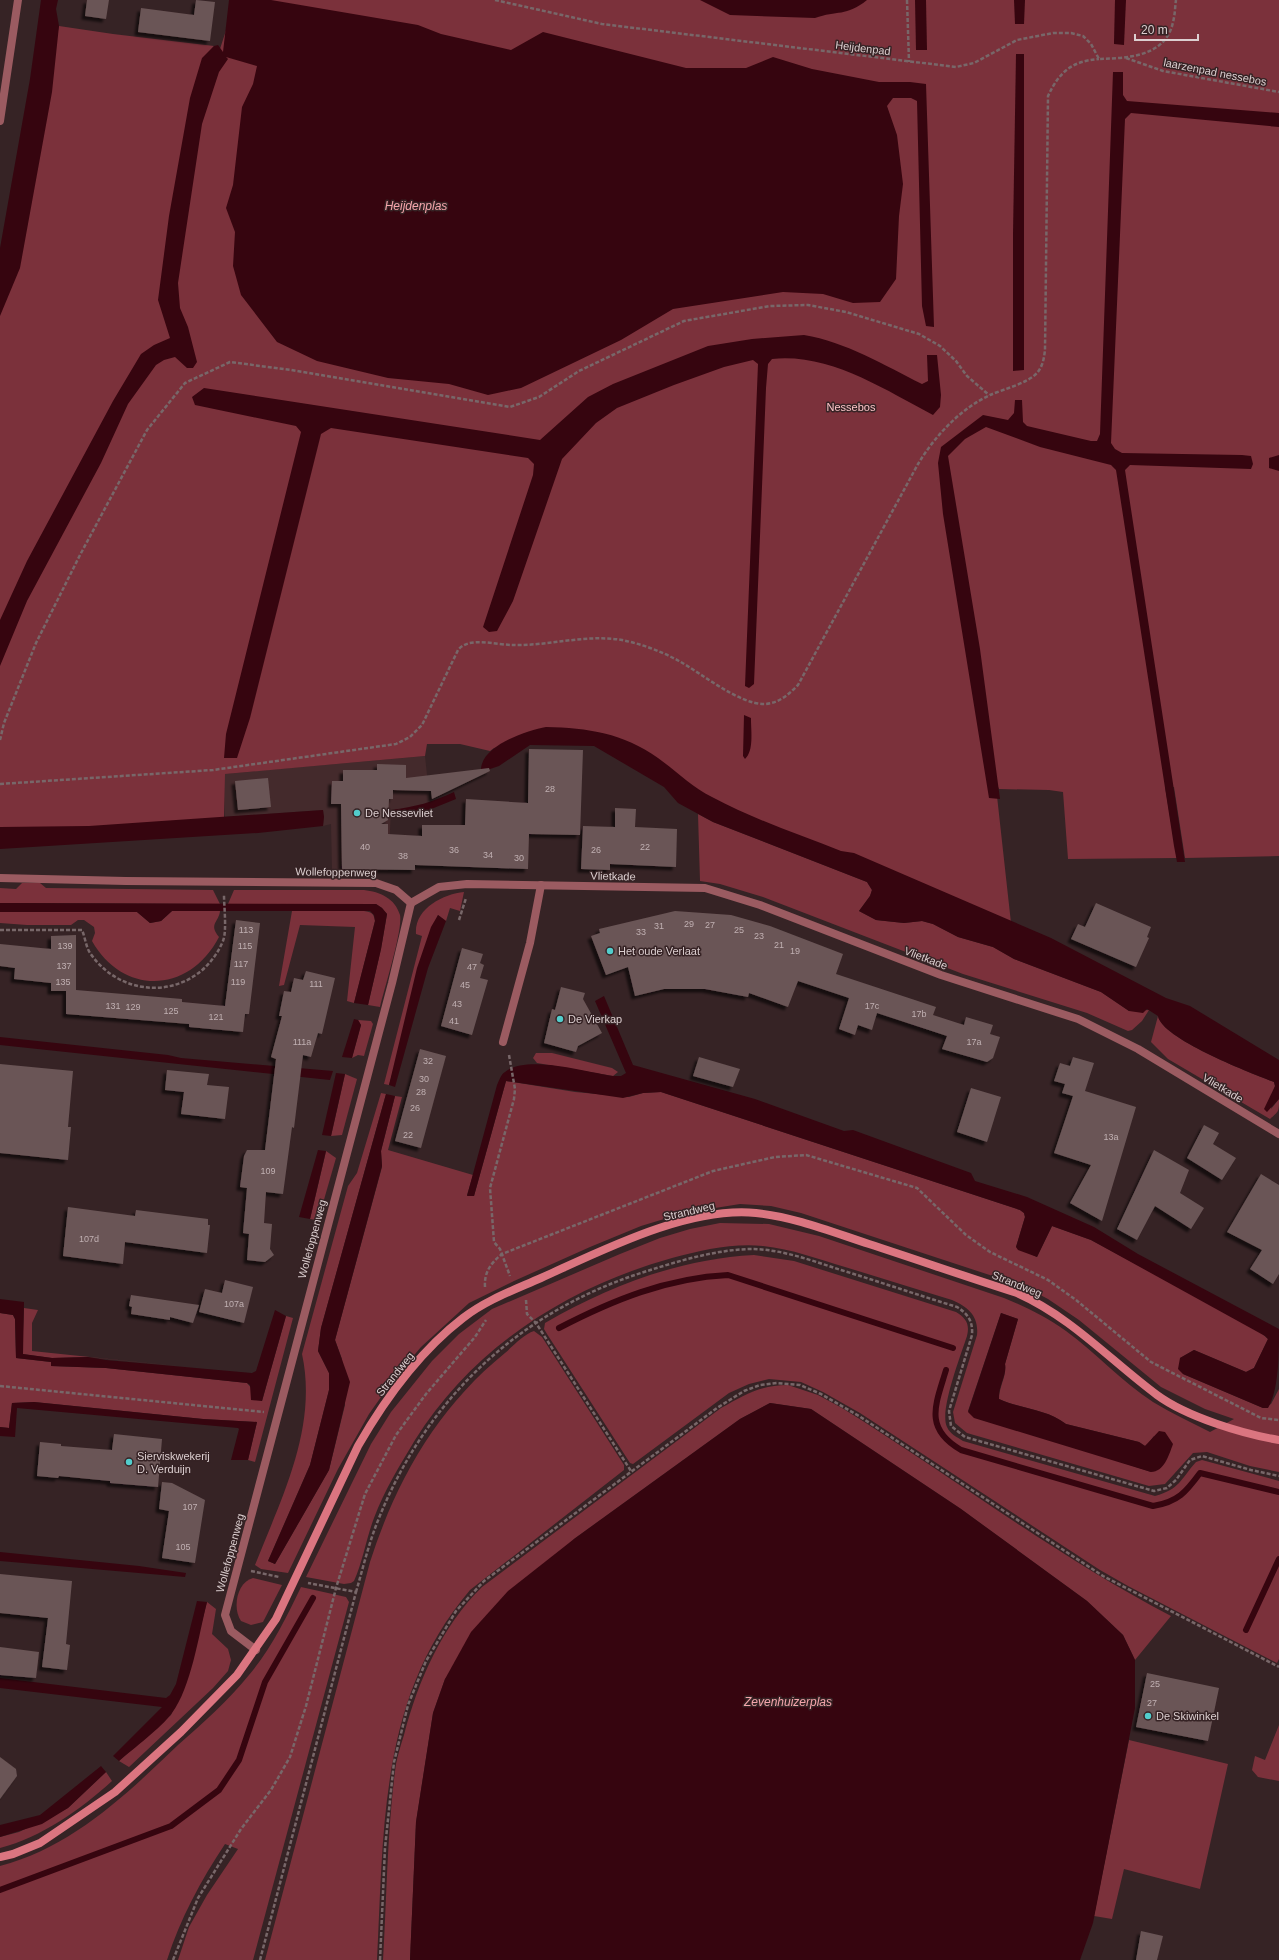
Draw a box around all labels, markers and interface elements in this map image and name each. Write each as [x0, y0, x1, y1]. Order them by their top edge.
scale bar [1135, 16, 1198, 42]
text: 20 m [1141, 23, 1168, 37]
street label: Heijdenpad [835, 39, 891, 57]
street label: laarzenpad nessebos [1163, 56, 1268, 88]
water label: Heijdenplas [385, 199, 447, 213]
park label: Nessebos [827, 401, 876, 413]
house number: 28 [545, 784, 555, 794]
place label: De Nessevliet [365, 807, 433, 819]
marker: De Nessevliet [352, 808, 362, 818]
house number: 40 [360, 842, 370, 852]
house number: 22 [640, 842, 650, 852]
house number: 36 [449, 845, 459, 855]
house number: 26 [591, 845, 601, 855]
house number: 34 [483, 850, 493, 860]
house number: 38 [398, 851, 408, 861]
house number: 30 [514, 853, 524, 863]
street label: Wollefoppenweg [295, 865, 377, 879]
street label: Vlietkade [590, 870, 636, 882]
house number: 29 [684, 919, 694, 929]
house number: 27 [705, 920, 715, 930]
house number: 31 [654, 921, 664, 931]
house number: 113 [239, 925, 253, 935]
house number: 25 [734, 925, 744, 935]
house number: 33 [636, 927, 646, 937]
house number: 23 [754, 931, 764, 941]
house number: 21 [774, 940, 784, 950]
house number: 139 [57, 941, 73, 951]
house number: 115 [238, 941, 252, 951]
street label: Vlietkade [903, 944, 949, 972]
place label: Het oude Verlaat [618, 945, 700, 957]
marker: Het oude Verlaat [605, 946, 615, 956]
house number: 19 [790, 946, 800, 956]
house number: 117 [234, 959, 248, 969]
house number: 137 [56, 961, 72, 971]
house number: 47 [467, 962, 477, 972]
house number: 135 [55, 977, 71, 987]
house number: 119 [231, 977, 245, 987]
house number: 111 [309, 979, 323, 989]
house number: 45 [460, 980, 470, 990]
house number: 43 [452, 999, 462, 1009]
house number: 131 [105, 1001, 121, 1011]
house number: 17c [865, 1001, 880, 1011]
house number: 129 [125, 1002, 141, 1012]
house number: 125 [163, 1006, 179, 1016]
house number: 17b [911, 1009, 927, 1019]
house number: 121 [208, 1012, 224, 1022]
place label: De Vierkap [568, 1013, 622, 1025]
marker: De Vierkap [555, 1014, 565, 1024]
house number: 41 [449, 1016, 459, 1026]
house number: 111a [293, 1037, 311, 1047]
house number: 17a [966, 1037, 982, 1047]
house number: 32 [423, 1056, 433, 1066]
street label: Vlietkade [1201, 1071, 1245, 1105]
house number: 30 [419, 1074, 429, 1084]
house number: 28 [416, 1087, 426, 1097]
house number: 26 [410, 1103, 420, 1113]
house number: 22 [403, 1130, 413, 1140]
house number: 13a [1103, 1132, 1119, 1142]
house number: 109 [260, 1166, 276, 1176]
street label: Wollefoppenweg [296, 1198, 328, 1280]
street label: Strandweg [662, 1199, 716, 1223]
house number: 107d [79, 1234, 99, 1244]
street label: Strandweg [990, 1269, 1044, 1299]
house number: 107a [224, 1299, 244, 1309]
street label: Strandweg [374, 1350, 416, 1398]
place label: Sierviskwekerij D. Verduijn [137, 1450, 210, 1475]
marker: Sierviskwekerij D. Verduijn [124, 1457, 134, 1467]
house number: 107 [182, 1502, 198, 1512]
street label: Wollefoppenweg [214, 1512, 246, 1594]
house number: 105 [175, 1542, 191, 1552]
house number: 25 [1150, 1679, 1160, 1689]
water label: Zevenhuizerplas [743, 1695, 832, 1709]
house number: 27 [1147, 1698, 1157, 1708]
place label: De Skiwinkel [1156, 1710, 1219, 1722]
marker: De Skiwinkel [1143, 1711, 1153, 1721]

